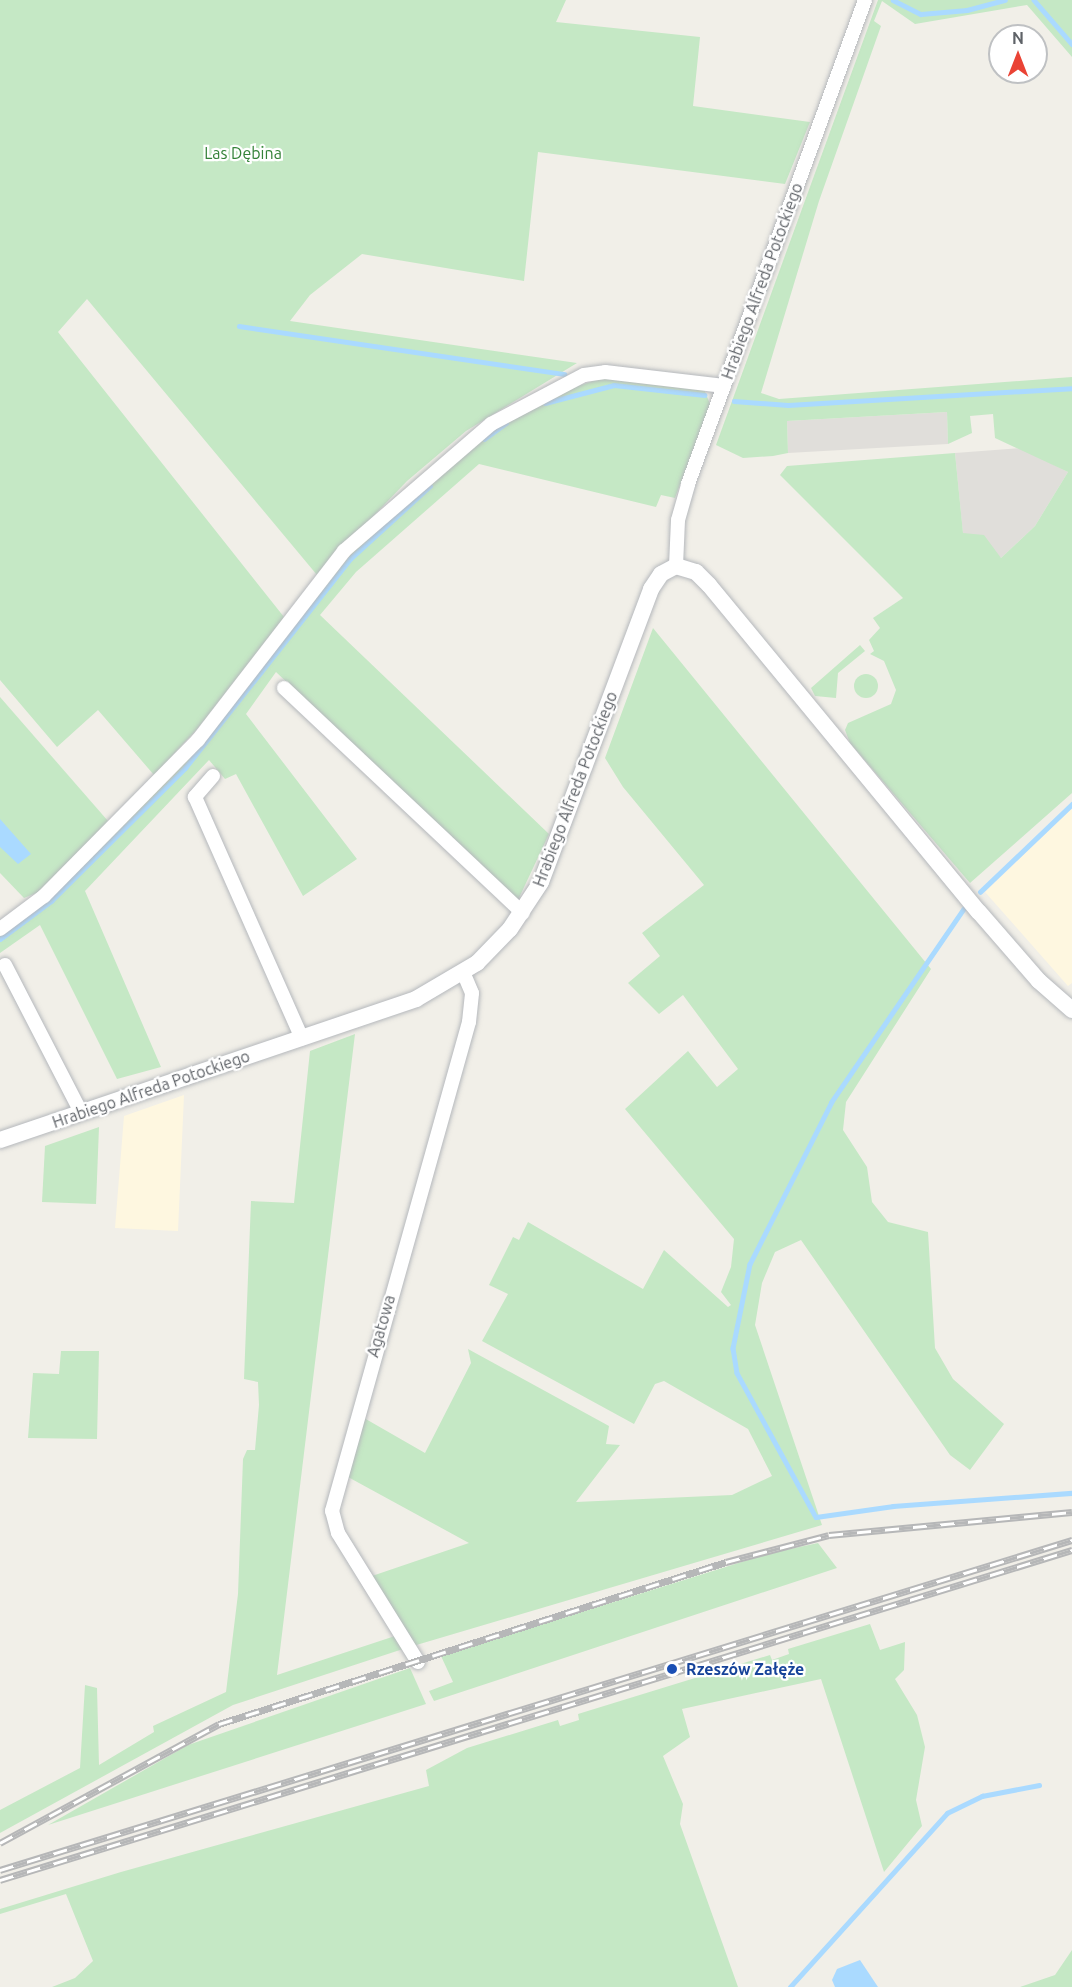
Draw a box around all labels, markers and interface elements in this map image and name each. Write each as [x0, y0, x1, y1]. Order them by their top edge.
north arrow [988, 24, 1048, 84]
text: N [1012, 29, 1024, 47]
park label: Las Dębina [204, 143, 282, 163]
street label: Hrabiego Alfreda Potockiego [717, 180, 807, 382]
street label: Hrabiego Alfreda Potockiego [529, 689, 621, 889]
street label: Hrabiego Alfreda Potockiego [50, 1046, 252, 1132]
street label: Agatowa [363, 1293, 399, 1359]
place label: Rzeszów Załęże [686, 1659, 804, 1679]
marker: Rzeszów Załęże [663, 1660, 681, 1678]

